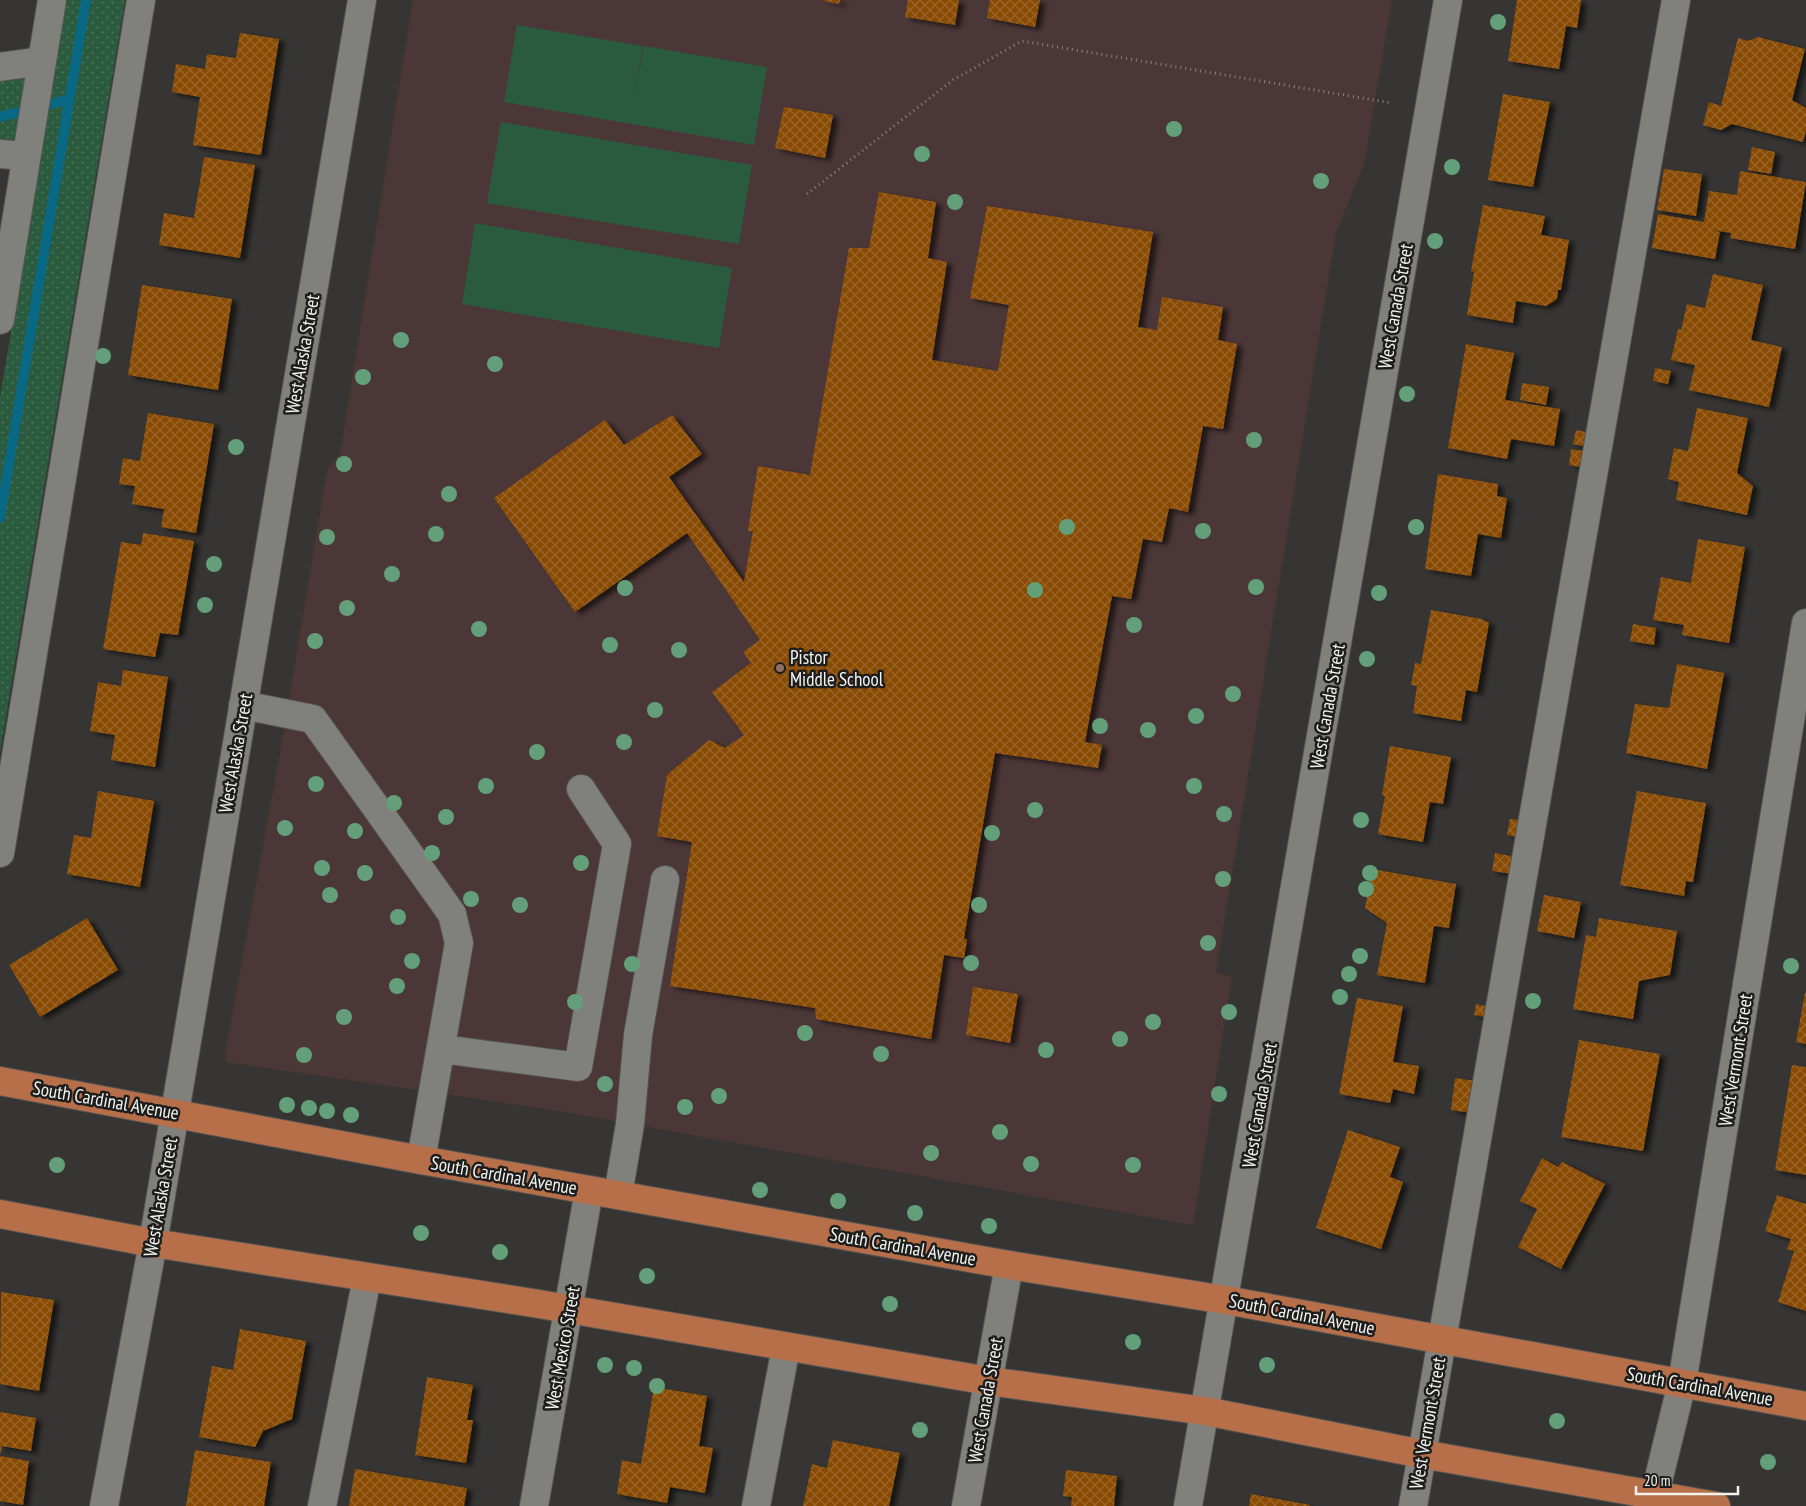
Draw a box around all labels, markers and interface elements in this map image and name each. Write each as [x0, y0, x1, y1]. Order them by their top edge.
street label: West Canada Street [1372, 241, 1418, 371]
street label: West Alaska Street [280, 292, 324, 416]
street label: West Canada Street [1304, 641, 1350, 771]
place label: Pistor Middle School [790, 645, 884, 691]
marker: Pistor Middle School [774, 662, 786, 674]
street label: West Alaska Street [213, 691, 257, 815]
street label: West Vermont Street [1713, 991, 1757, 1128]
street label: West Canada Street [1236, 1040, 1282, 1170]
street label: South Cardinal Avenue [31, 1075, 181, 1125]
street label: West Alaska Street [138, 1135, 182, 1259]
street label: South Cardinal Avenue [429, 1150, 579, 1200]
street label: South Cardinal Avenue [828, 1221, 978, 1271]
street label: West Mexico Street [539, 1284, 585, 1412]
street label: South Cardinal Avenue [1227, 1288, 1377, 1340]
street label: West Canada Street [962, 1335, 1008, 1465]
street label: West Vermont Street [1404, 1354, 1451, 1491]
street label: South Cardinal Avenue [1625, 1361, 1775, 1411]
scale bar [1636, 1464, 1738, 1496]
text: 20 m [1644, 1471, 1670, 1490]

